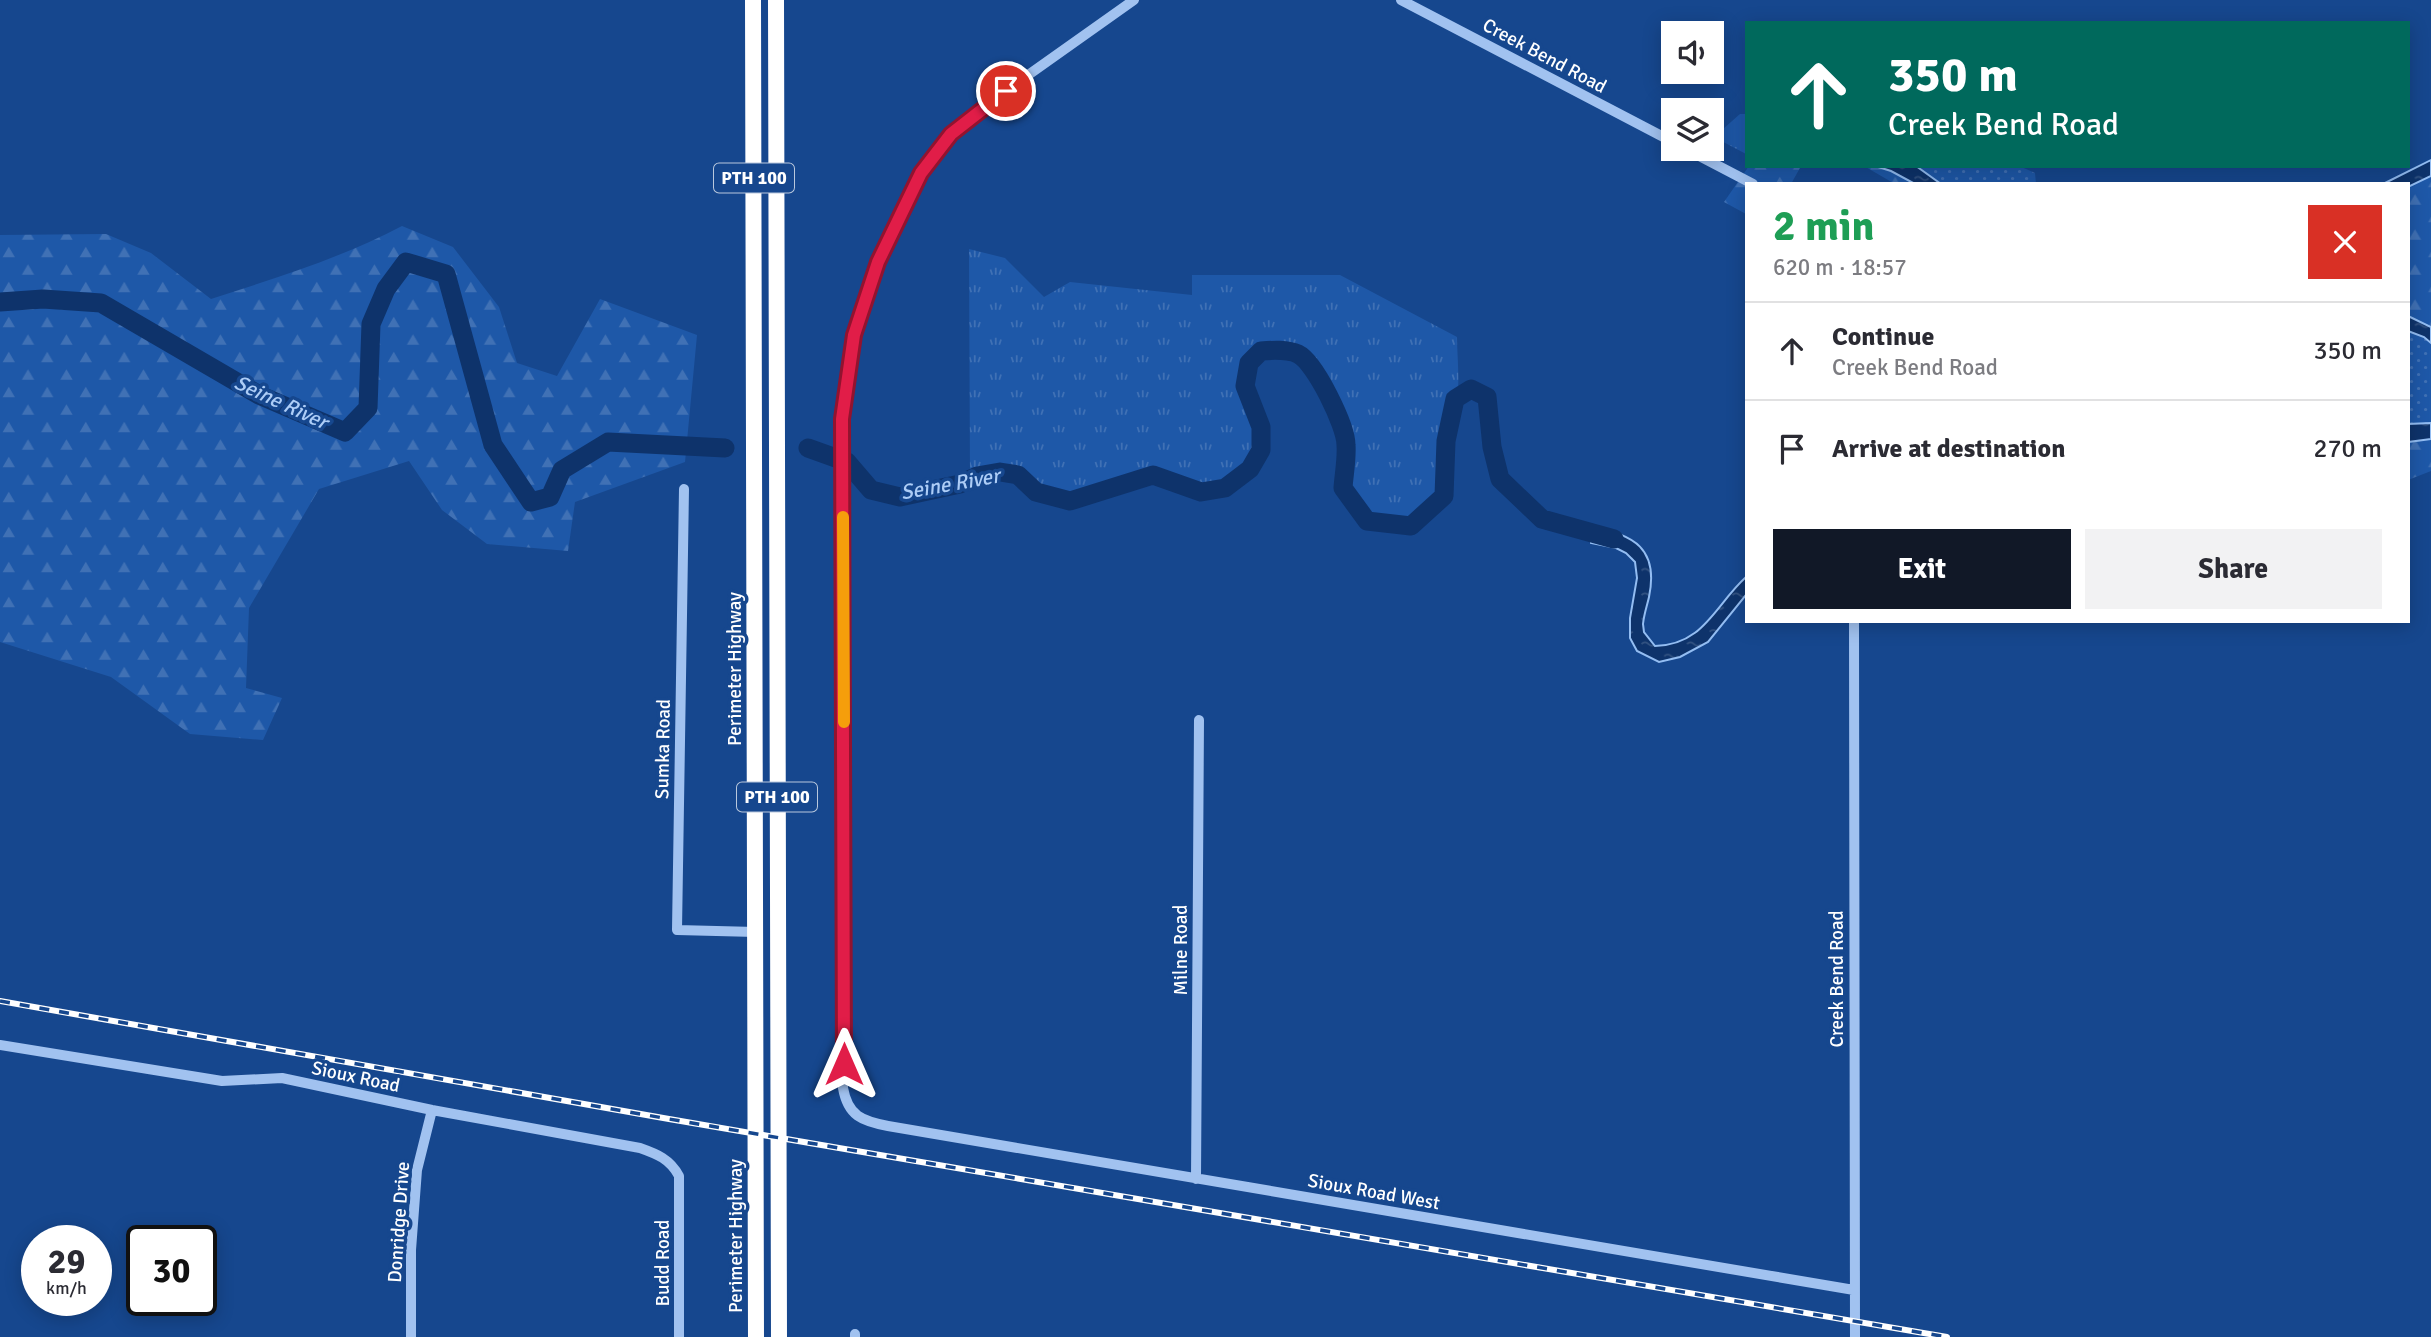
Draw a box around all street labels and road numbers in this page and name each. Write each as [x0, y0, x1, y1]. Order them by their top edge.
street label: Creek Bend Road [1478, 13, 1611, 99]
road number: PTH 100 [714, 163, 794, 192]
street label: Perimeter Highway [723, 592, 747, 746]
street label: Sumka Road [650, 699, 676, 799]
road number: PTH 100 [737, 782, 817, 812]
street label: Milne Road [1169, 905, 1193, 995]
street label: Creek Bend Road [1825, 910, 1849, 1048]
street label: Sioux Road [309, 1056, 402, 1098]
street label: Perimeter Highway [724, 1159, 748, 1313]
street label: Donridge Drive [383, 1161, 415, 1283]
street label: Sioux Road West [1306, 1169, 1442, 1215]
street label: Budd Road [651, 1220, 675, 1306]

